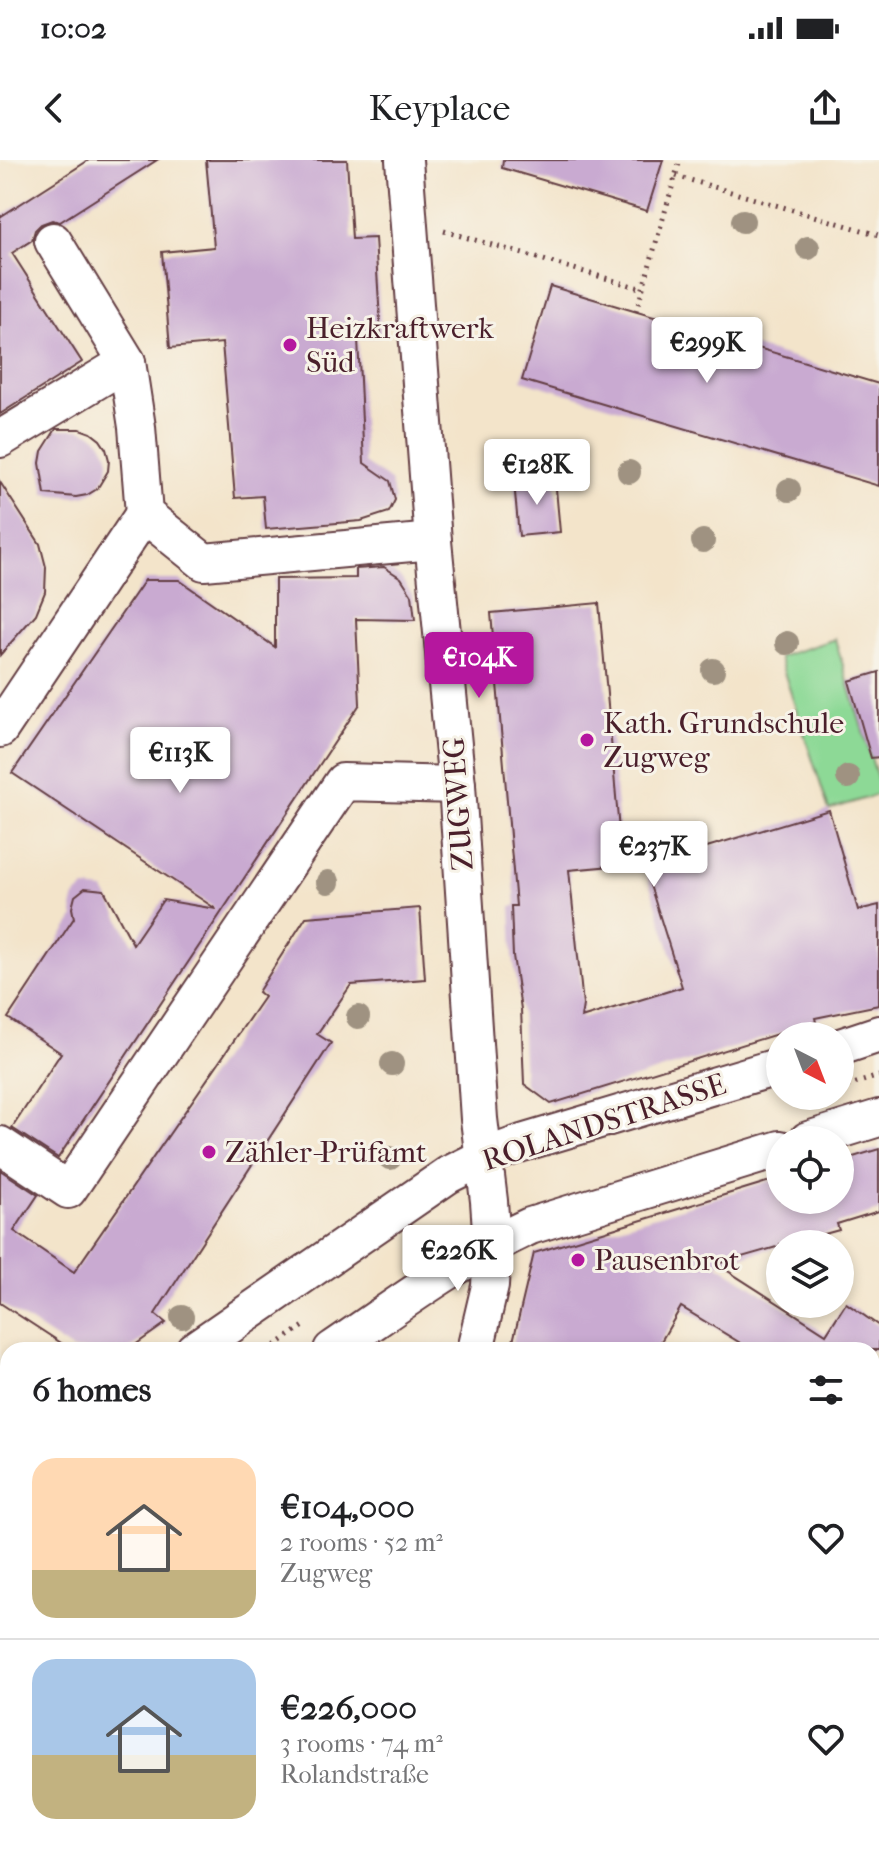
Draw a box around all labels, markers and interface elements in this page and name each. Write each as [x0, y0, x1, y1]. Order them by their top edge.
text: 10:02 [40, 11, 106, 46]
icon: back [32, 86, 76, 130]
icon: share [803, 86, 847, 130]
text: Keyplace [369, 87, 510, 129]
place label: Heizkraftwerk Süd [306, 311, 494, 380]
pin: €299K [651, 317, 763, 385]
text: €299K [670, 327, 745, 358]
marker: Heizkraftwerk Süd [281, 336, 299, 354]
pin: €128K [481, 439, 593, 507]
text: €128K [502, 449, 572, 480]
pin: €104K [423, 632, 535, 700]
text: €104K [443, 642, 515, 673]
place label: Kath. Grundschule Zugweg [603, 706, 844, 775]
pin: €113K [124, 727, 236, 795]
marker: Kath. Grundschule Zugweg [578, 731, 596, 749]
street label: ZUGWEG [436, 736, 481, 872]
text: €113K [148, 737, 212, 768]
pin: €237K [598, 821, 710, 889]
text: €237K [619, 831, 689, 862]
north arrow [766, 1022, 854, 1110]
map controls [766, 1022, 854, 1318]
street label: ROLANDSTRASSE [478, 1067, 730, 1178]
button: locate [766, 1126, 854, 1214]
place label: Zähler-Prüfamt [225, 1135, 427, 1170]
marker: Zähler-Prüfamt [200, 1143, 218, 1161]
pin: €226K [402, 1225, 514, 1293]
button: layers [766, 1230, 854, 1318]
text: €226K [420, 1235, 496, 1266]
place label: Pausenbrot [594, 1243, 740, 1278]
marker: Pausenbrot [569, 1251, 587, 1269]
icon: filters [804, 1368, 848, 1412]
text: 6 homes [32, 1370, 151, 1410]
text: €104,000 [280, 1487, 415, 1527]
icon: home [96, 1490, 192, 1586]
icon: heart [804, 1516, 848, 1560]
text: 2 rooms · 52 m² [280, 1527, 443, 1558]
text: Zugweg [280, 1558, 372, 1589]
text: €226,000 [280, 1688, 417, 1728]
icon: home [96, 1691, 192, 1787]
icon: heart [804, 1717, 848, 1761]
text: 3 rooms · 74 m² [280, 1728, 443, 1759]
text: Rolandstraße [280, 1759, 429, 1790]

